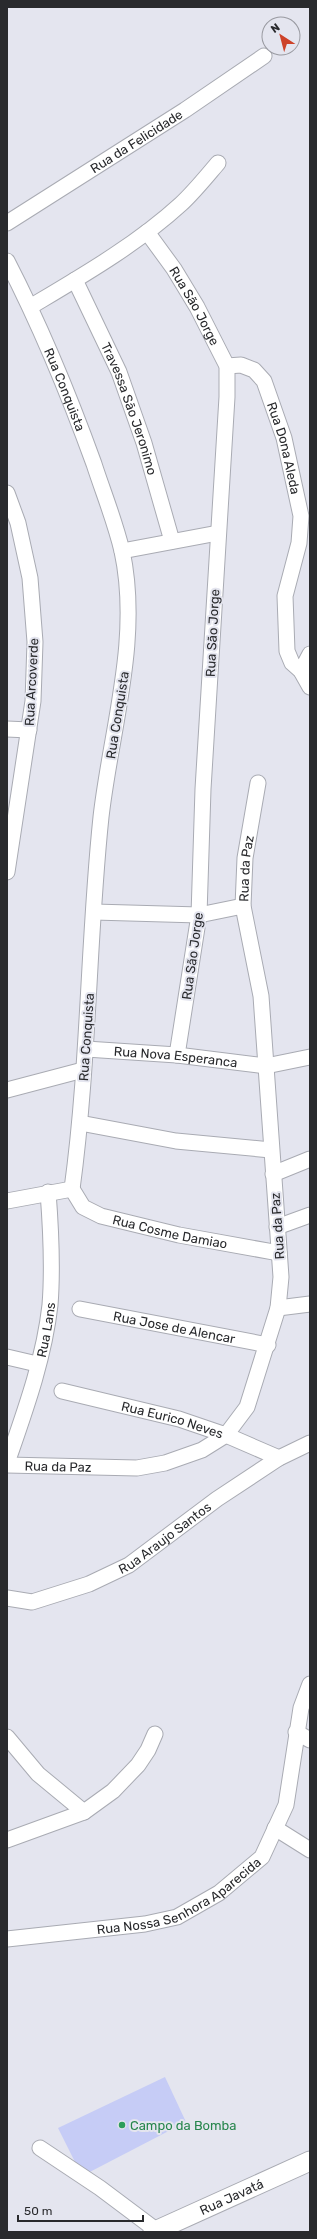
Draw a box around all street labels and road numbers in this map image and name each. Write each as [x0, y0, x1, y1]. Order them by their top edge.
street label: Rua da Felicidade [88, 107, 185, 176]
street label: Rua São Jorge [166, 264, 222, 348]
street label: Travessa Sāo Jeronimo [98, 340, 160, 477]
street label: Rua Conquista [41, 346, 88, 433]
street label: Rua Dona Aleda [264, 400, 303, 496]
street label: Rua São Jorge [203, 589, 223, 677]
street label: Rua Arcoverde [22, 638, 41, 727]
street label: Rua Conquista [103, 670, 132, 760]
street label: Rua da Paz [236, 834, 257, 902]
street label: Rua São Jorge [179, 911, 207, 1001]
street label: Rua Conquista [76, 992, 97, 1082]
street label: Rua Nova Esperanca [113, 1044, 238, 1070]
street label: Rua da Paz [268, 1192, 287, 1260]
street label: Rua Cosme Damiao [111, 1212, 228, 1252]
street label: Rua Lans [34, 1301, 58, 1359]
street label: Rua Jose de Alencar [112, 1309, 236, 1347]
street label: Rua Eurico Neves [120, 1398, 225, 1442]
street label: Rua da Paz [24, 1458, 92, 1475]
street label: Rua Araujo Santos [116, 1499, 214, 1577]
street label: Rua Nossa Senhora Aparecida [96, 1854, 264, 1937]
street label: Rua Javatá [197, 2176, 266, 2218]

